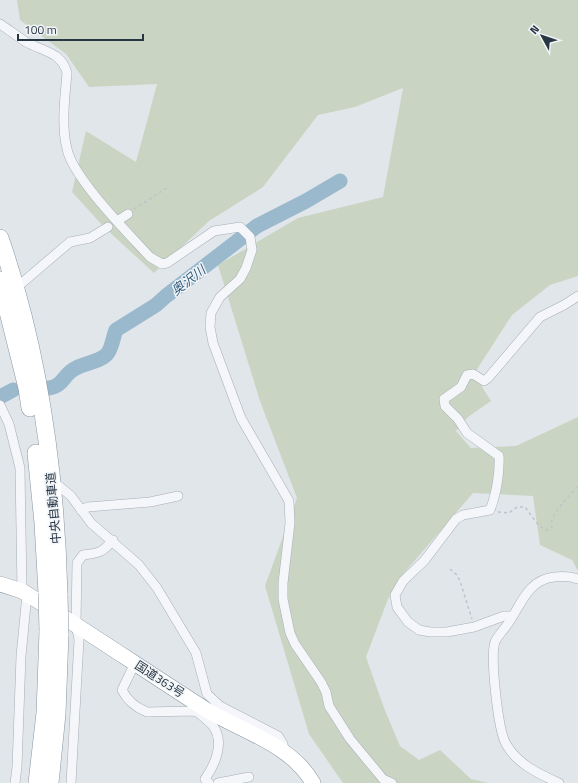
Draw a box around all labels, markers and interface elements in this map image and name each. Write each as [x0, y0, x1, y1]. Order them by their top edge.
scale bar [18, 16, 143, 42]
north arrow [522, 16, 562, 56]
text: 100 m [24, 20, 57, 39]
text: N [526, 22, 543, 38]
water label: 奥沢川 [166, 259, 211, 300]
street label: 中央自動車道 [40, 471, 66, 545]
street label: 国道363号 [131, 656, 189, 702]

